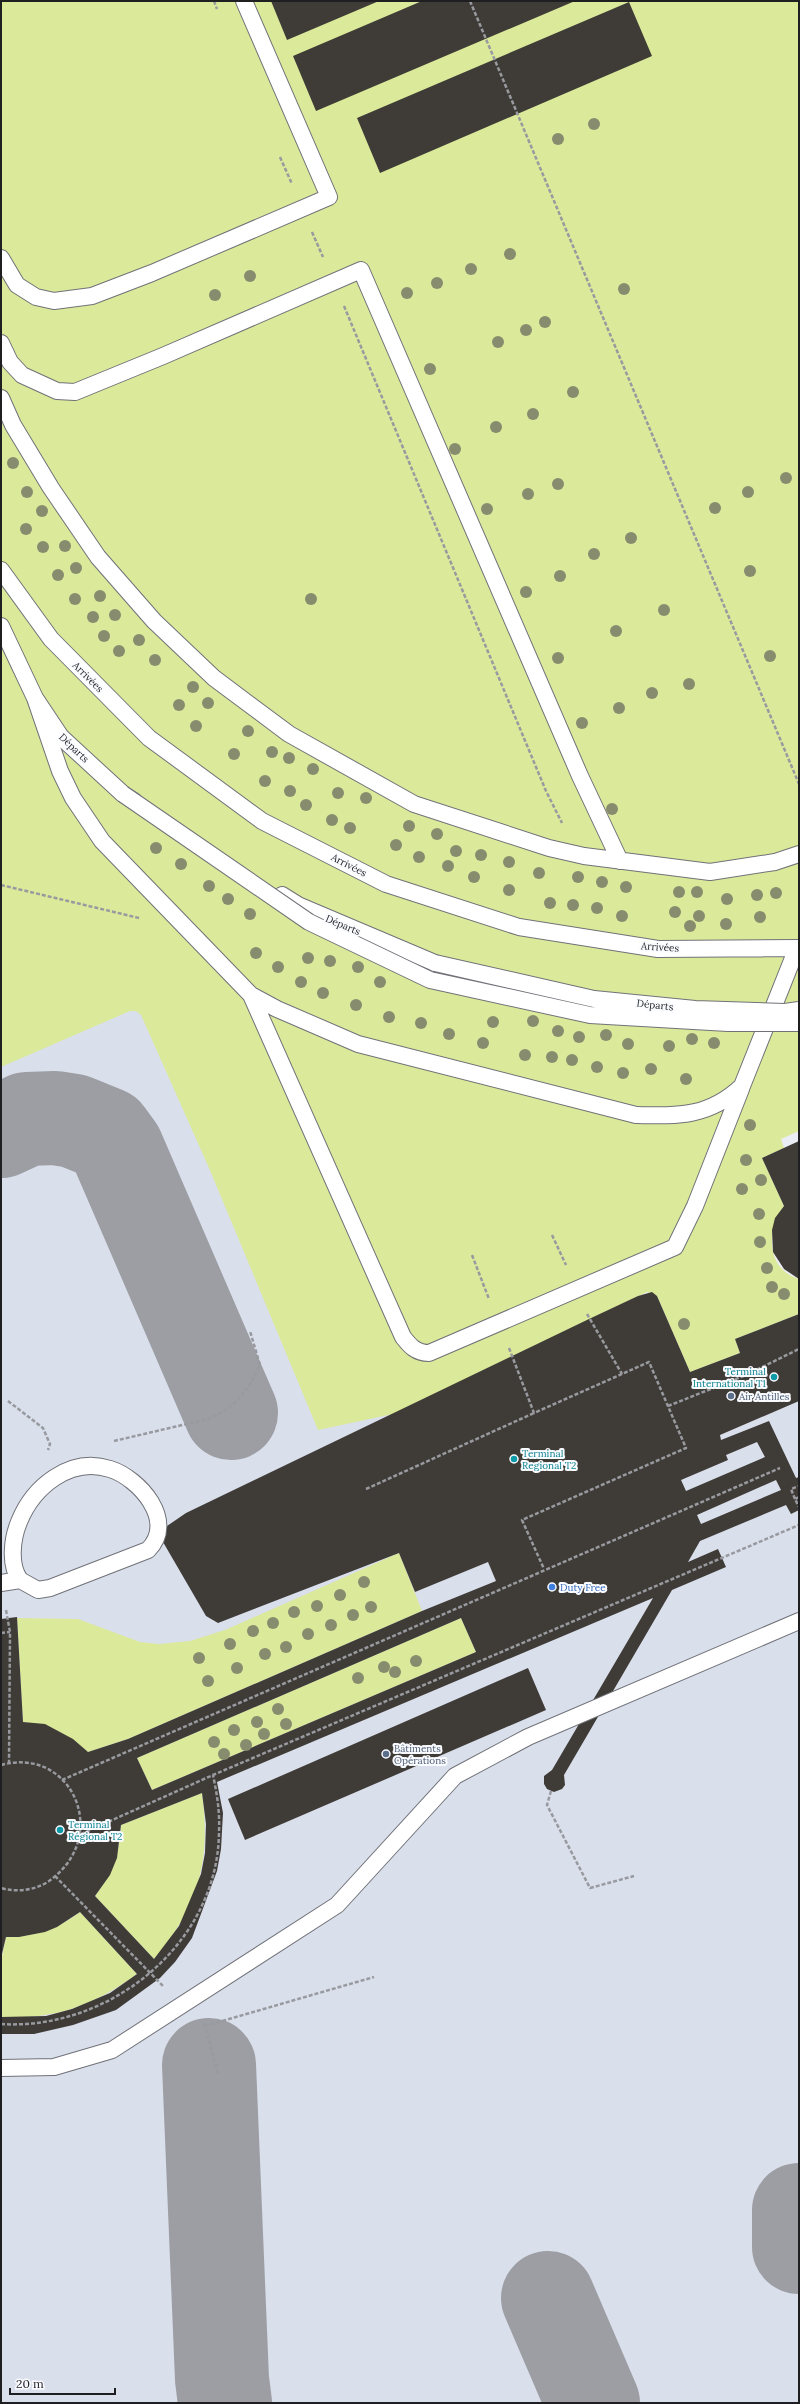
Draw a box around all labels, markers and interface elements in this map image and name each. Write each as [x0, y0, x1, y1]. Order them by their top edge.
street label: Arrivées [69, 658, 106, 695]
street label: Départs [56, 731, 92, 766]
street label: Arrivées [328, 850, 369, 880]
street label: Départs [323, 912, 363, 938]
street label: Arrivées [640, 939, 680, 955]
street label: Départs [636, 997, 674, 1013]
place label: Terminal International T1 [693, 1365, 766, 1390]
marker: Terminal International T1 [769, 1372, 779, 1382]
place label: Air Antilles [738, 1390, 790, 1403]
marker: Air Antilles [726, 1391, 736, 1401]
place label: Terminal Regional T2 [522, 1447, 576, 1472]
marker: Terminal Regional T2 [509, 1454, 519, 1464]
place label: Duty Free [560, 1581, 606, 1594]
marker: Duty Free [547, 1582, 557, 1592]
place label: Bâtiments Opérations [394, 1742, 446, 1767]
marker: Bâtiments Opérations [381, 1749, 391, 1759]
place label: Terminal Régional T2 [68, 1818, 122, 1843]
marker: Terminal Régional T2 [55, 1825, 65, 1835]
scale bar [10, 2370, 115, 2396]
text: 20 m [16, 2376, 44, 2391]

